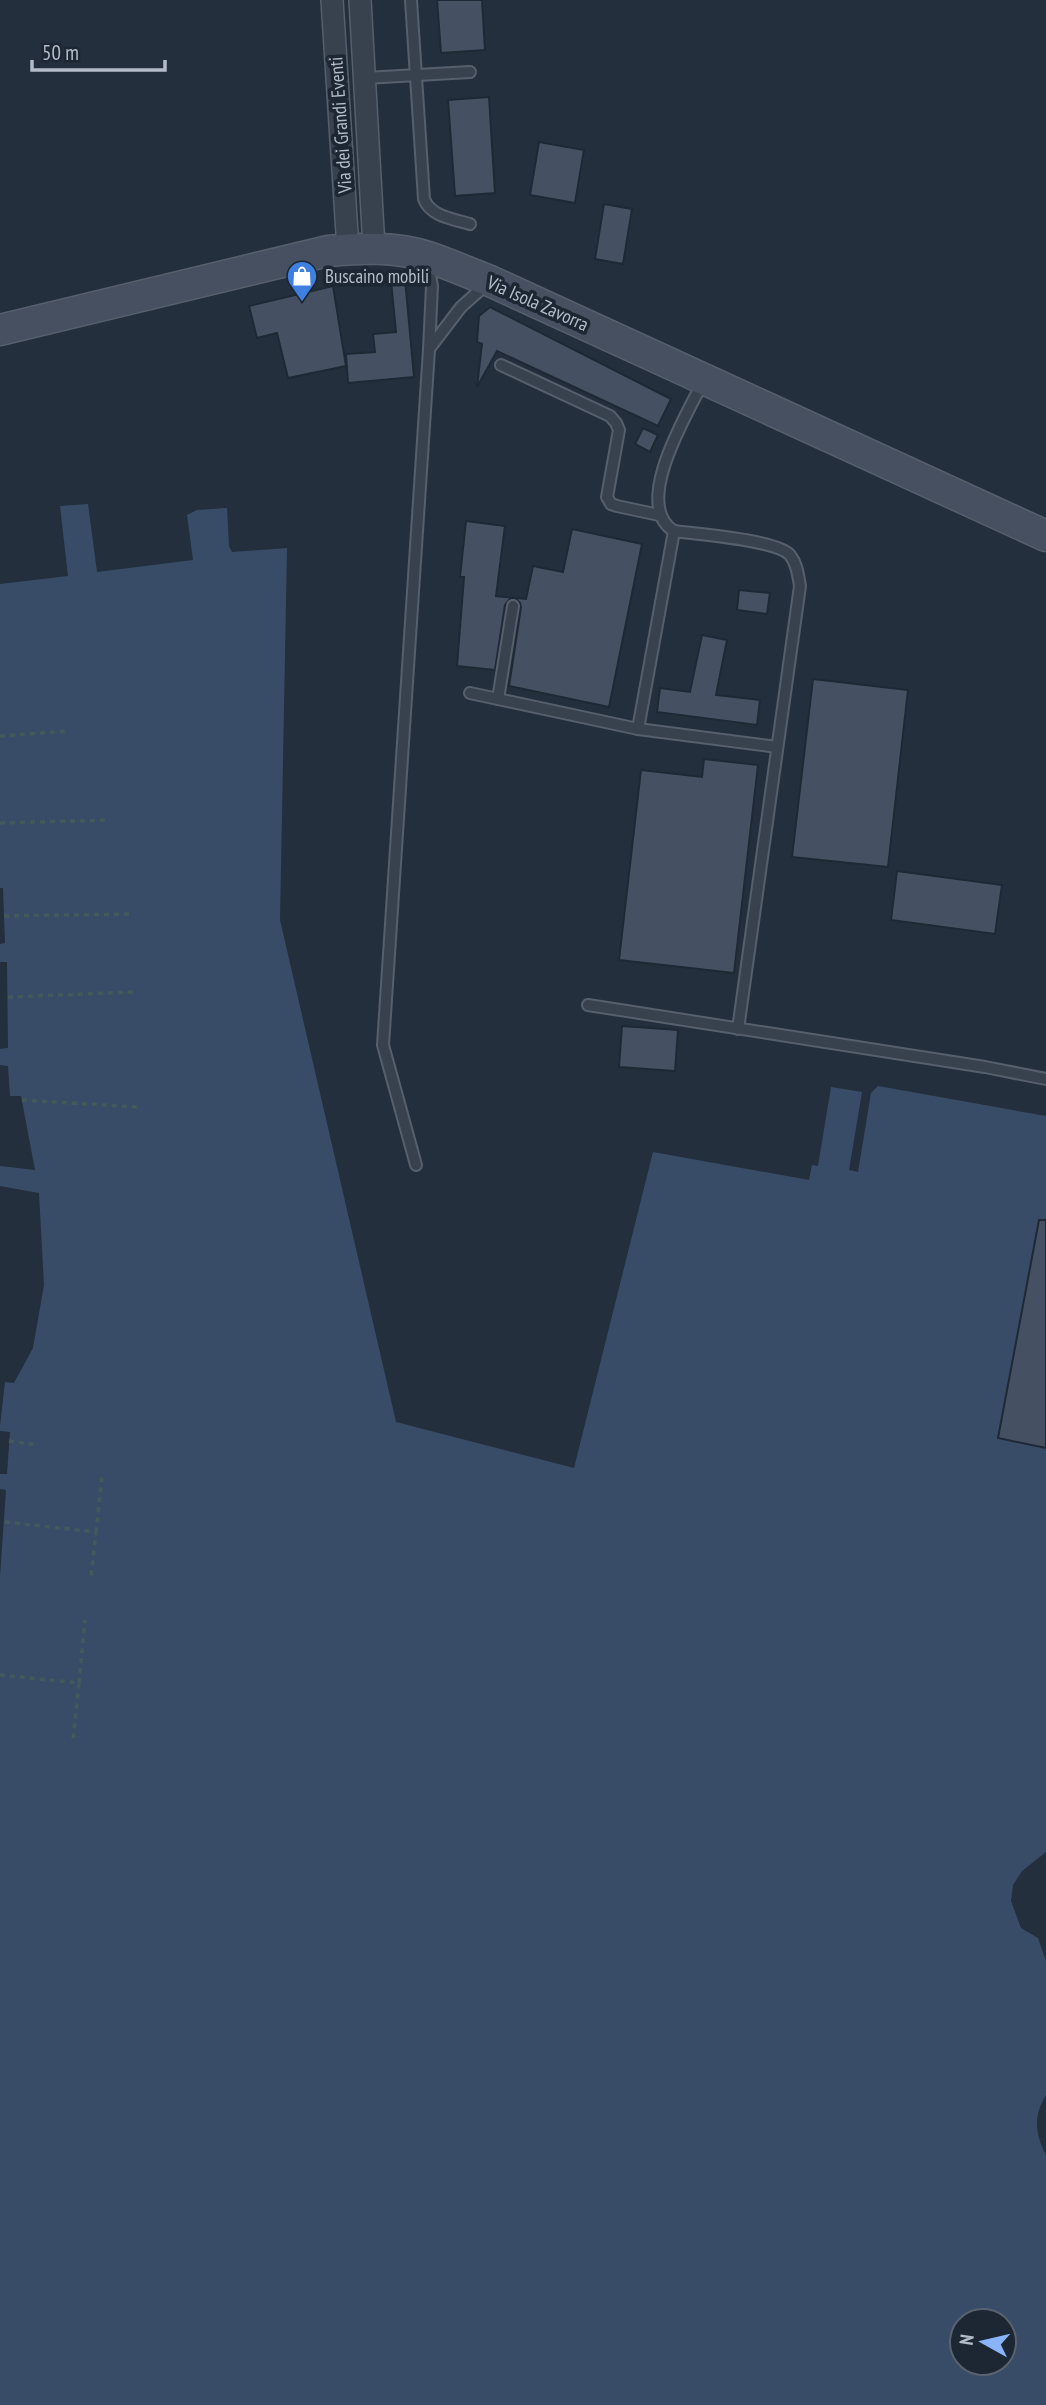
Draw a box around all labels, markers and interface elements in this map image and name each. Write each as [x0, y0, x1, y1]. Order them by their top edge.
scale bar [32, 28, 164, 72]
text: 50 m [42, 39, 79, 66]
street label: Via dei Grandi Eventi [323, 56, 357, 195]
shop icon: Buscaino mobili [285, 259, 319, 303]
place label: Buscaino mobili [325, 264, 429, 288]
street label: Via Isola Zavorra [483, 270, 592, 336]
north arrow [948, 2307, 1018, 2377]
text: N [954, 2333, 979, 2346]

